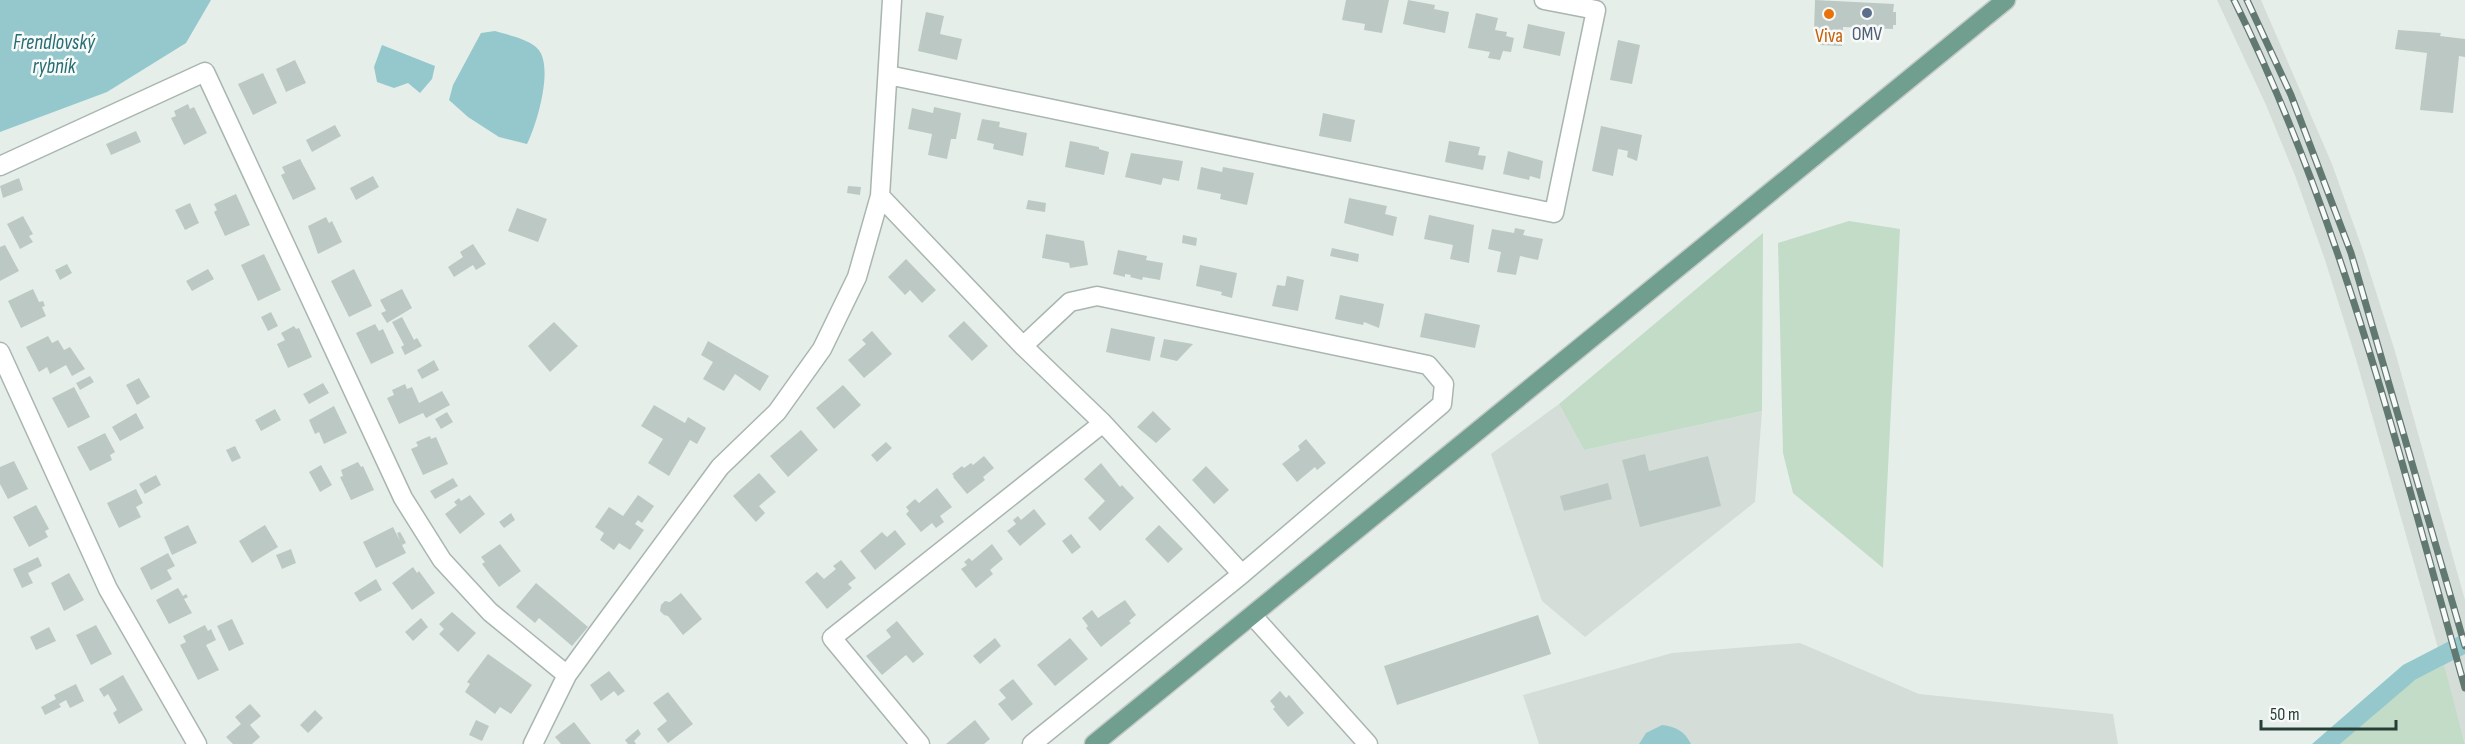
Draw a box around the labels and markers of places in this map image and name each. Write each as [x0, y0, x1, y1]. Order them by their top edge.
marker: OMV [1860, 6, 1874, 20]
marker: Viva [1822, 7, 1836, 21]
place label: OMV [1852, 22, 1882, 46]
place label: Viva [1815, 24, 1843, 48]

